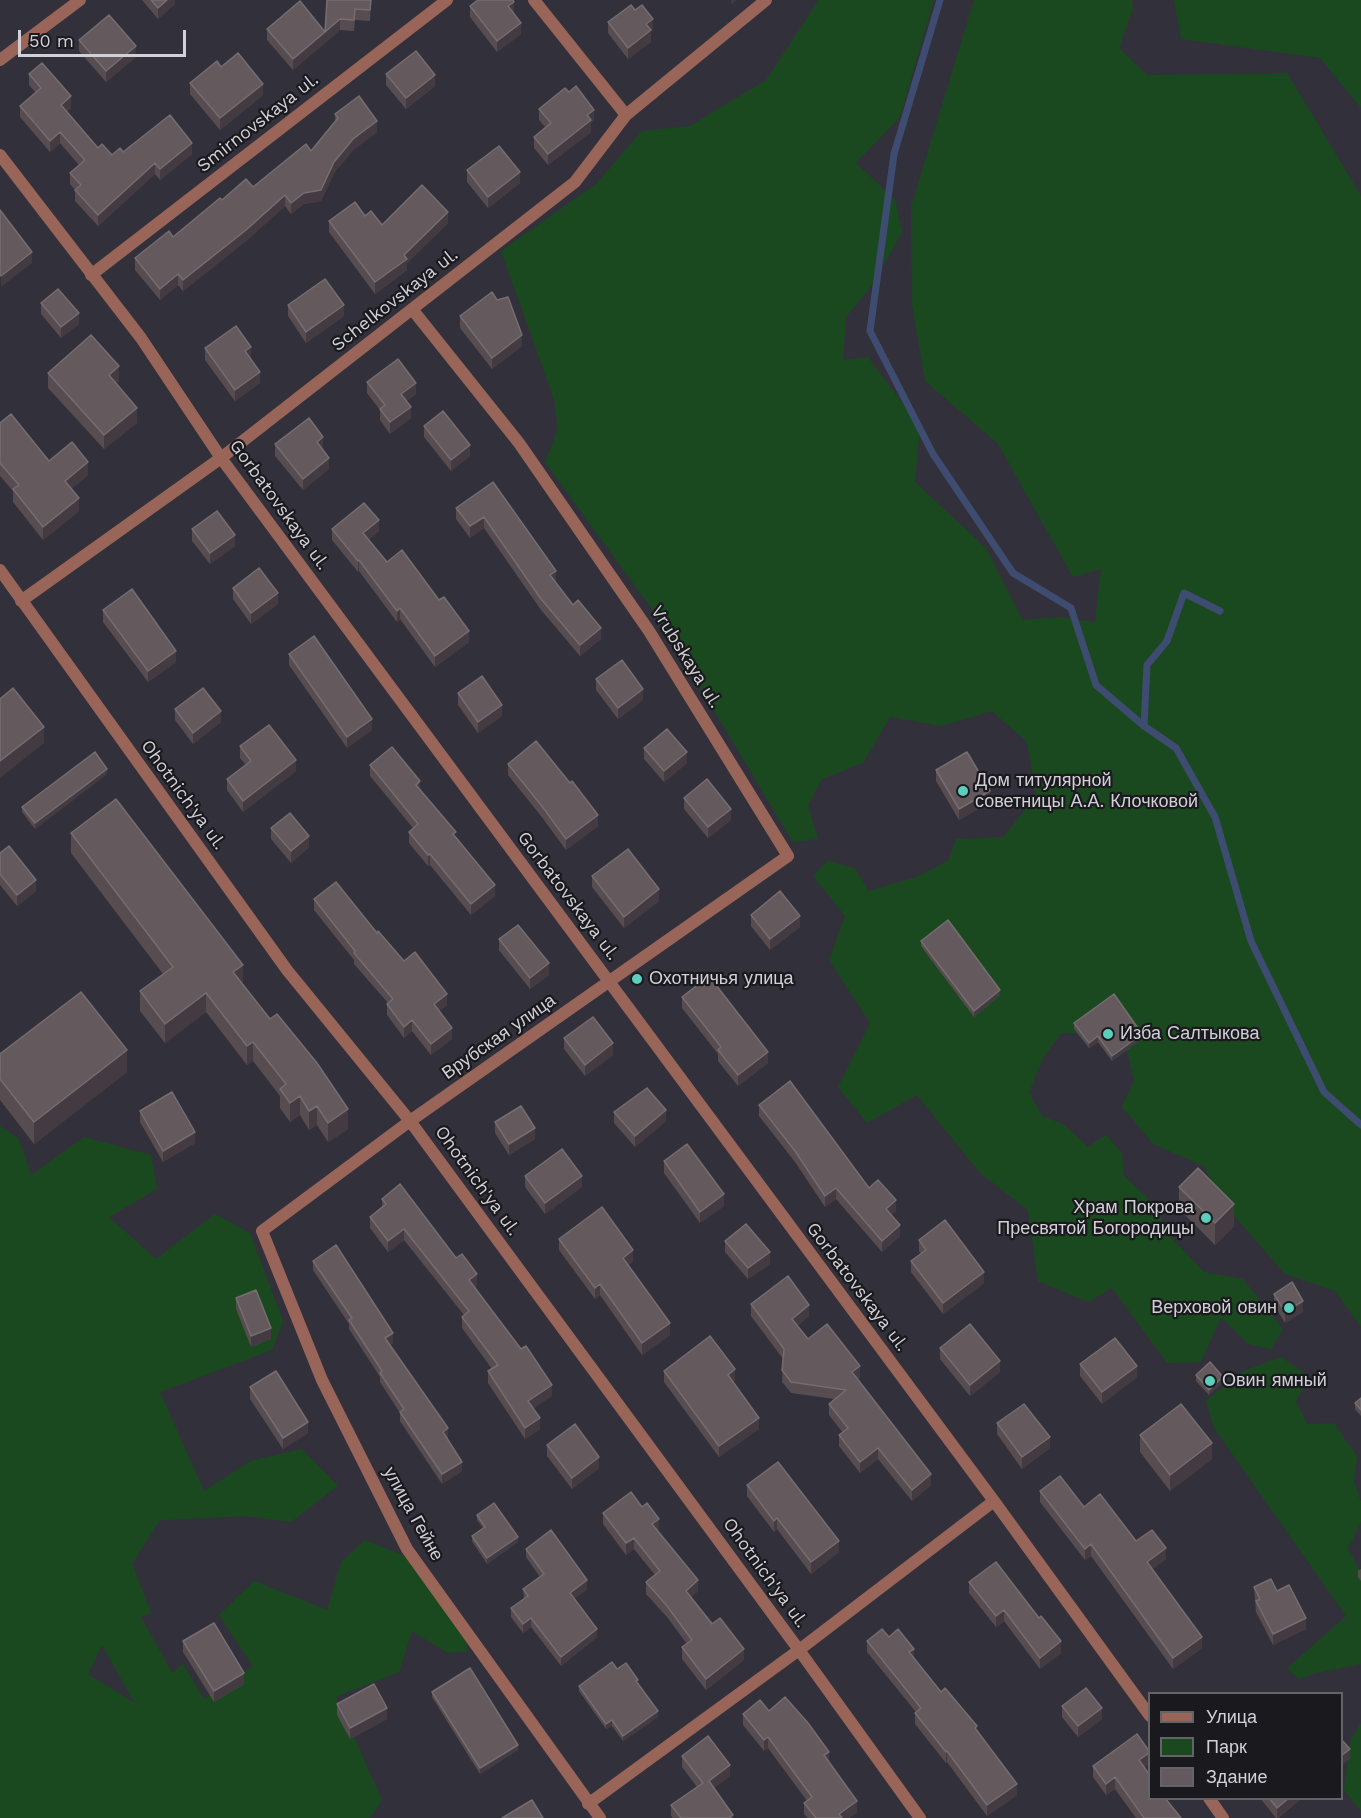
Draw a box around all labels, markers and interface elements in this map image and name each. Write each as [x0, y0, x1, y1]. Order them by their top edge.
scale bar [21, 18, 189, 56]
text: 50 m [29, 30, 74, 51]
street label: Smirnovskaya ul. [193, 69, 323, 177]
street label: Schelkovskaya ul. [328, 244, 462, 356]
street label: Gorbatovskaya ul. [224, 436, 334, 574]
street label: Vrubskaya ul. [646, 602, 726, 712]
street label: Ohotnich'ya ul. [136, 736, 230, 854]
place label: Дом титулярной советницы А.А. Клочковой [975, 770, 1198, 812]
marker: Дом титулярной советницы А.А. Клочковой [956, 784, 970, 798]
street label: Gorbatovskaya ul. [513, 827, 623, 965]
place label: Охотничья улица [649, 968, 794, 990]
marker: Охотничья улица [630, 972, 644, 986]
street label: Врубская улица [438, 990, 560, 1084]
place label: Изба Салтыкова [1120, 1023, 1259, 1045]
marker: Изба Салтыкова [1101, 1027, 1115, 1041]
street label: Ohotnich'ya ul. [430, 1122, 524, 1240]
place label: Храм Покрова Пресвятой Богородицы [997, 1197, 1194, 1240]
marker: Храм Покрова Пресвятой Богородицы [1199, 1211, 1213, 1225]
street label: Gorbatovskaya ul. [802, 1218, 912, 1356]
place label: Верховой овин [1151, 1297, 1277, 1319]
marker: Верховой овин [1282, 1301, 1296, 1315]
place label: Овин ямный [1222, 1370, 1327, 1392]
marker: Овин ямный [1203, 1374, 1217, 1388]
street label: улица Гейне [378, 1463, 448, 1565]
street label: Ohotnich'ya ul. [718, 1514, 812, 1632]
legend [1148, 1692, 1343, 1800]
text: Улица [1206, 1706, 1257, 1727]
text: Парк [1206, 1736, 1247, 1757]
text: Здание [1206, 1766, 1267, 1787]

